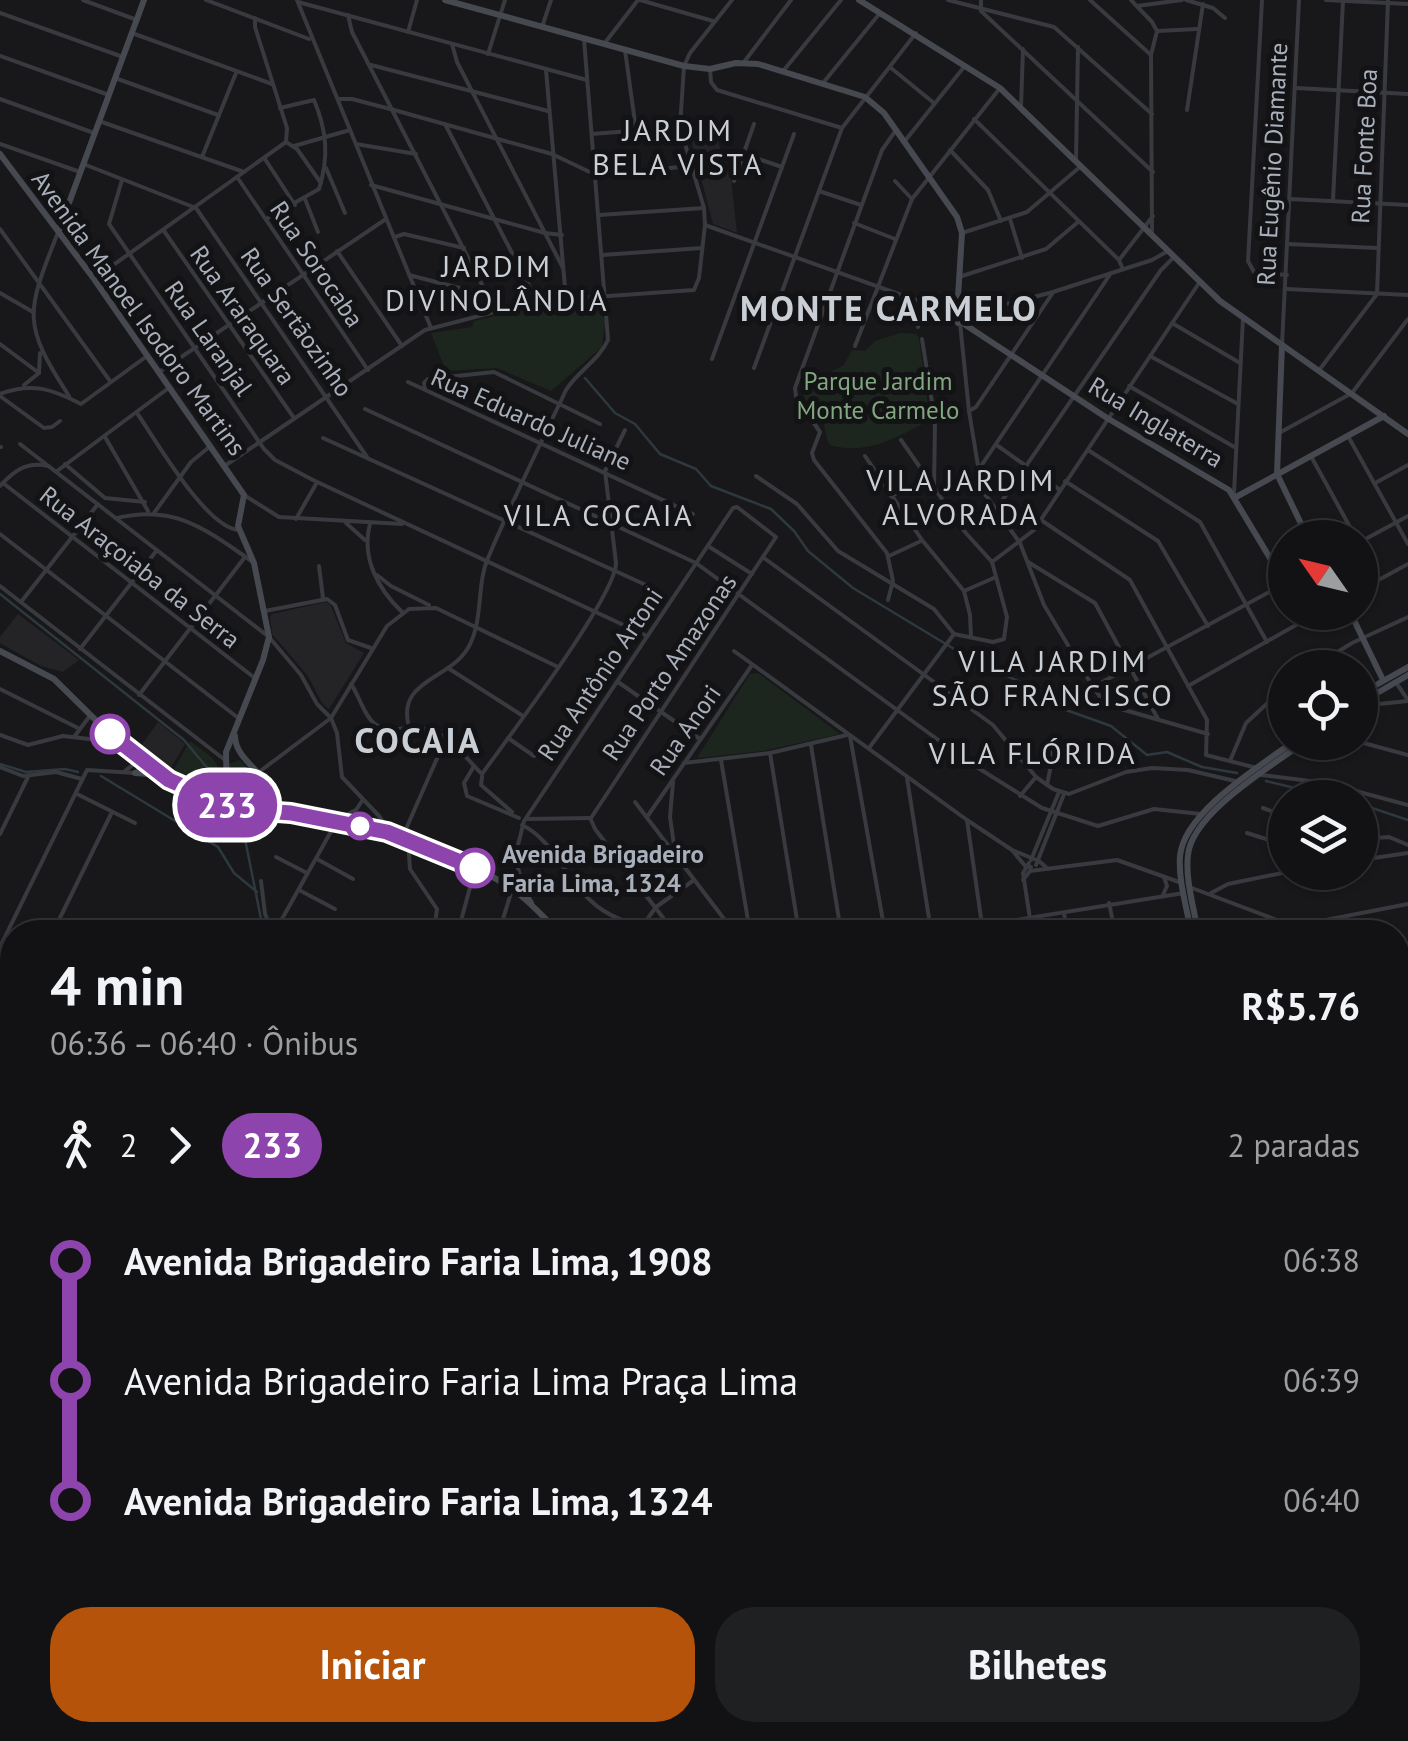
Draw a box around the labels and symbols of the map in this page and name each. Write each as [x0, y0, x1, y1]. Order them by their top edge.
street label: Rua Eugênio Diamante [1250, 42, 1294, 286]
street label: Rua Fonte Boa [1344, 68, 1384, 224]
district label: JARDIM BELA VISTA [592, 110, 764, 183]
street label: Avenida Manoel Isodoro Martins [25, 164, 253, 462]
street label: Rua Sorocaba [263, 195, 371, 333]
street label: Rua Araraquara [183, 239, 303, 391]
street label: Rua Sertãozinho [234, 241, 360, 403]
district label: JARDIM DIVINOLÂNDIA [385, 246, 609, 319]
street label: Rua Laranjal [158, 274, 261, 402]
district label: MONTE CARMELO [740, 285, 1038, 331]
street label: Rua Eduardo Juliane [426, 361, 636, 477]
park label: Parque Jardim Monte Carmelo [797, 365, 959, 426]
street label: Rua Inglaterra [1083, 369, 1229, 475]
district label: VILA JARDIM ALVORADA [865, 460, 1056, 533]
street label: Rua Araçoiaba da Serra [33, 479, 247, 655]
district label: VILA COCAIA [503, 495, 694, 534]
north arrow [1268, 520, 1378, 630]
street label: Rua Porto Amazonas [595, 567, 743, 767]
street label: Rua Antônio Artoni [530, 581, 670, 767]
district label: VILA JARDIM SÃO FRANCISCO [932, 641, 1174, 714]
street label: Rua Anori [642, 679, 728, 781]
unlabelled marker [91, 715, 129, 753]
district label: COCAIA [354, 717, 482, 763]
district label: VILA FLÓRIDA [928, 733, 1137, 772]
line badge: 233 [170, 772, 284, 838]
unlabelled marker [347, 813, 373, 839]
place label: Avenida Brigadeiro Faria Lima, 1324 [502, 838, 704, 899]
marker: Avenida Brigadeiro Faria Lima, 1324 [456, 849, 494, 887]

